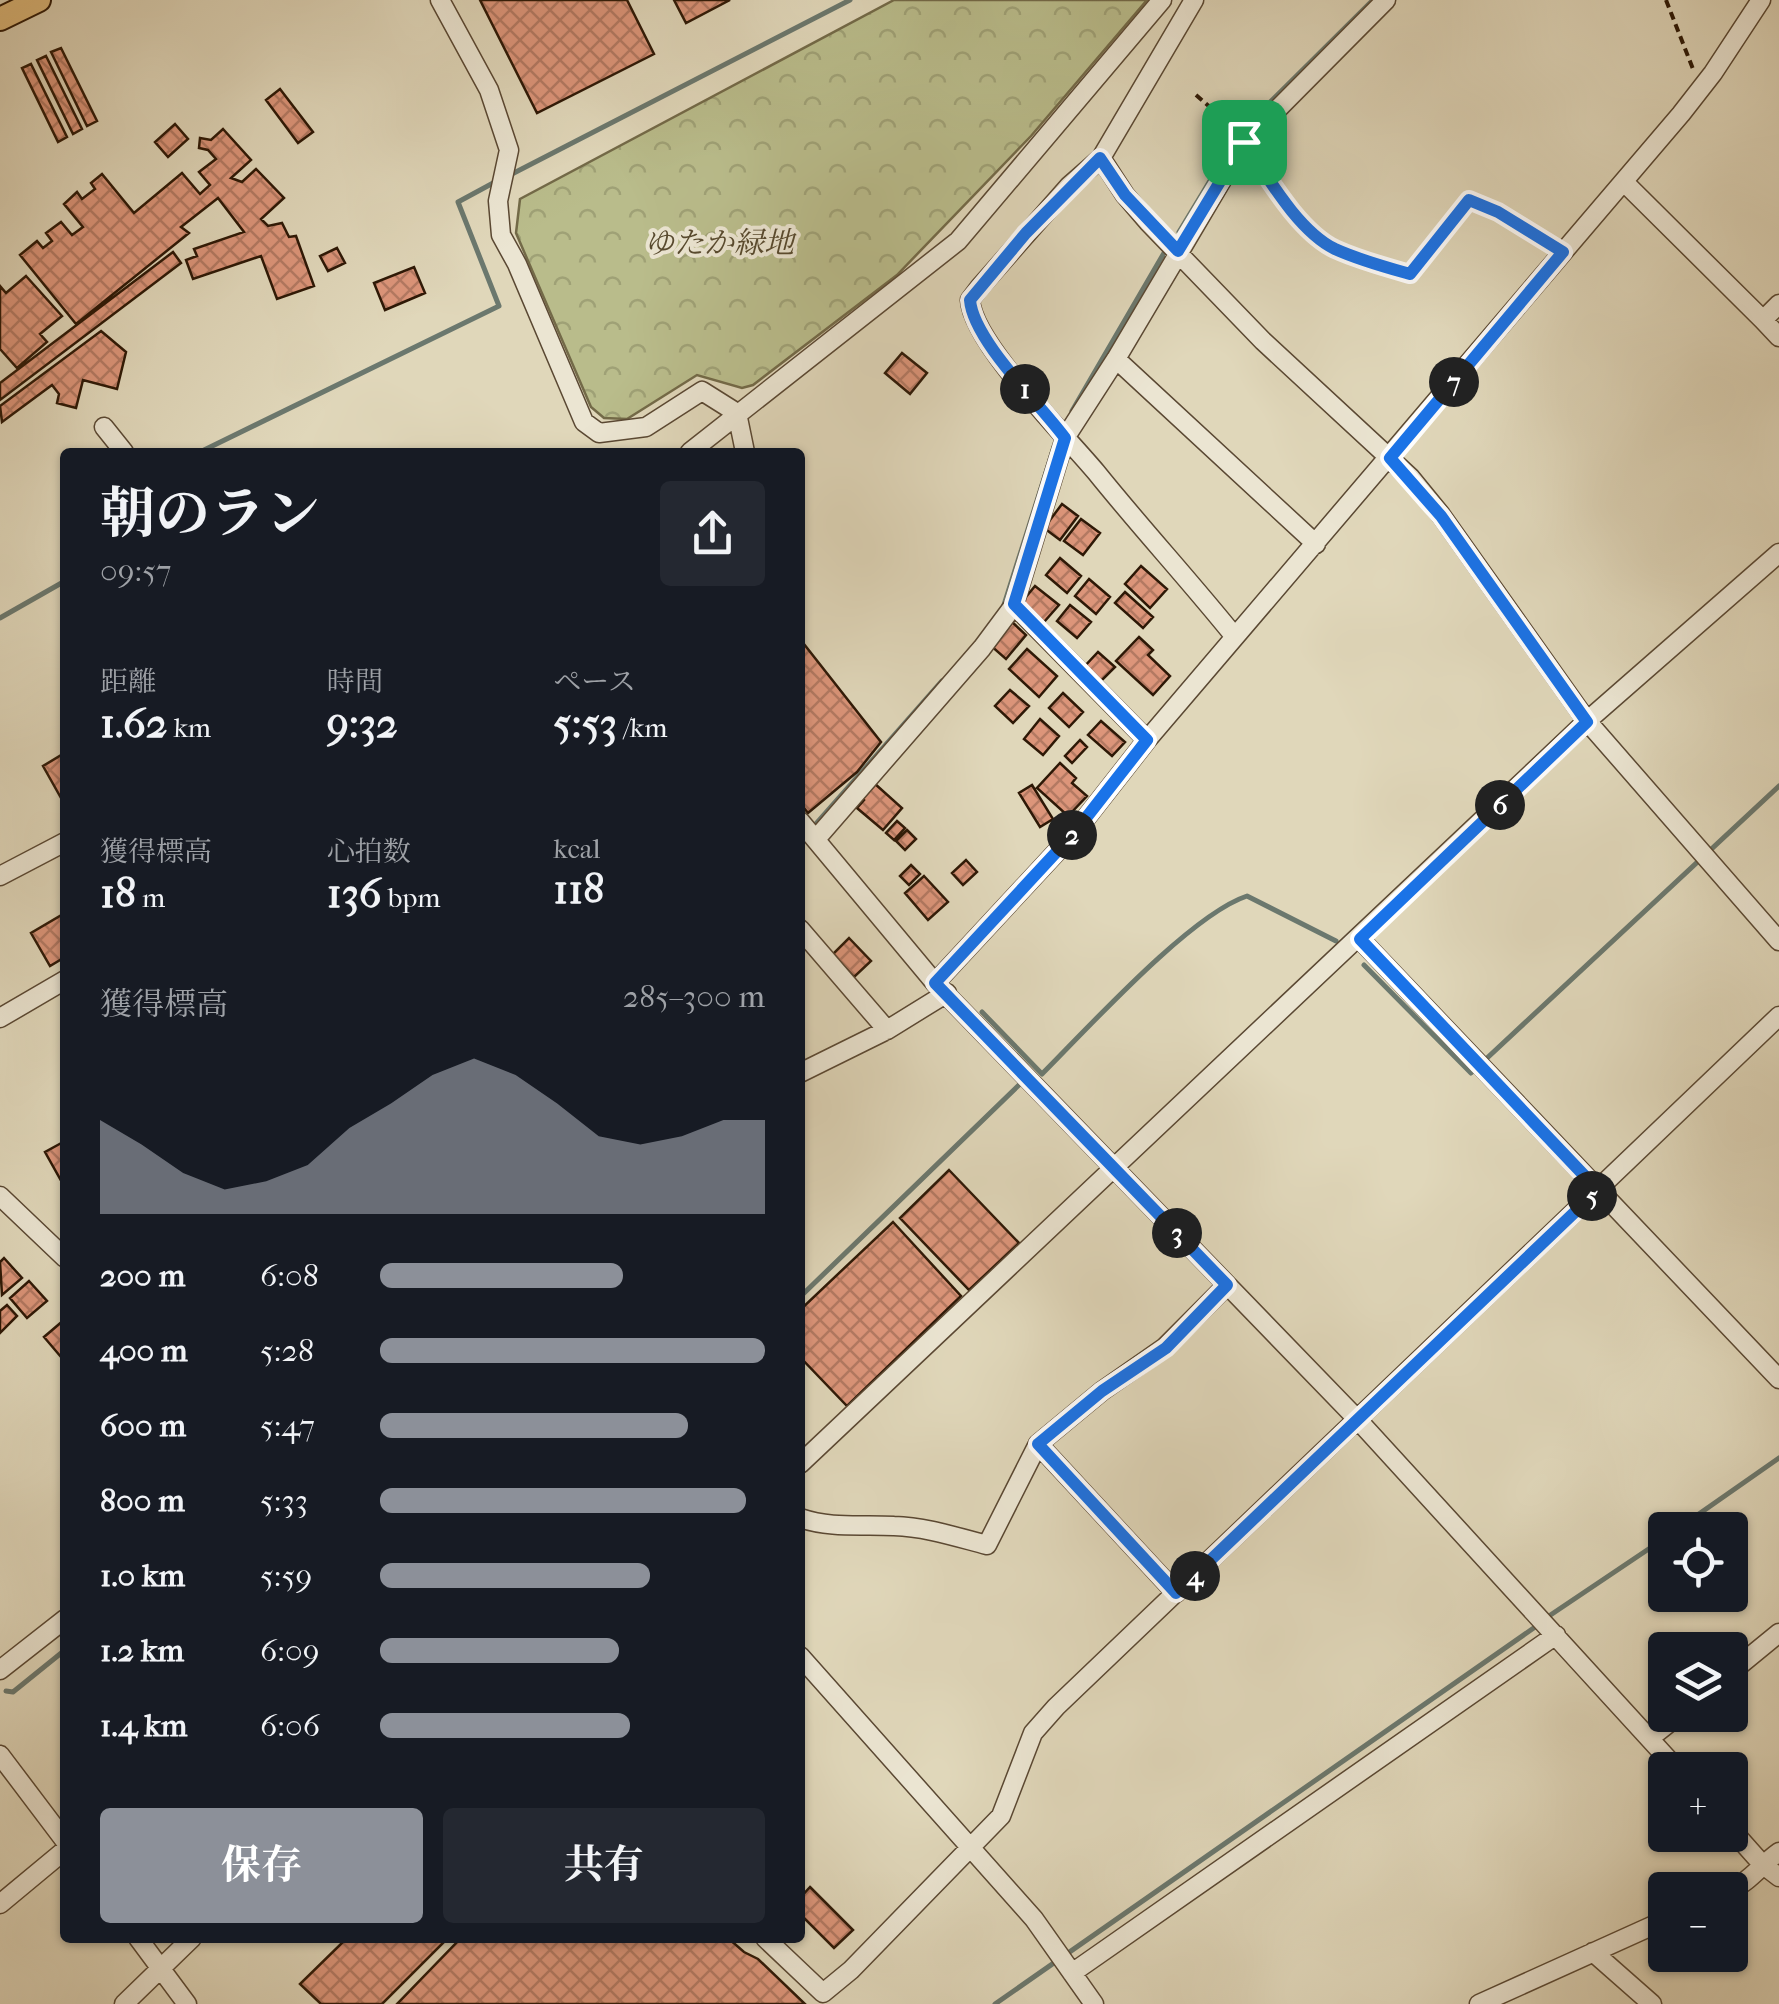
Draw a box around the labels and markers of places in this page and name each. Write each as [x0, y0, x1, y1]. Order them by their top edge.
pin [1202, 100, 1287, 185]
pin: 7 [1429, 357, 1479, 407]
pin: 1 [1000, 364, 1050, 414]
pin: 6 [1475, 780, 1525, 830]
pin: 2 [1047, 810, 1097, 860]
pin: 5 [1567, 1171, 1617, 1221]
pin: 3 [1152, 1208, 1202, 1258]
pin: 4 [1170, 1551, 1220, 1601]

